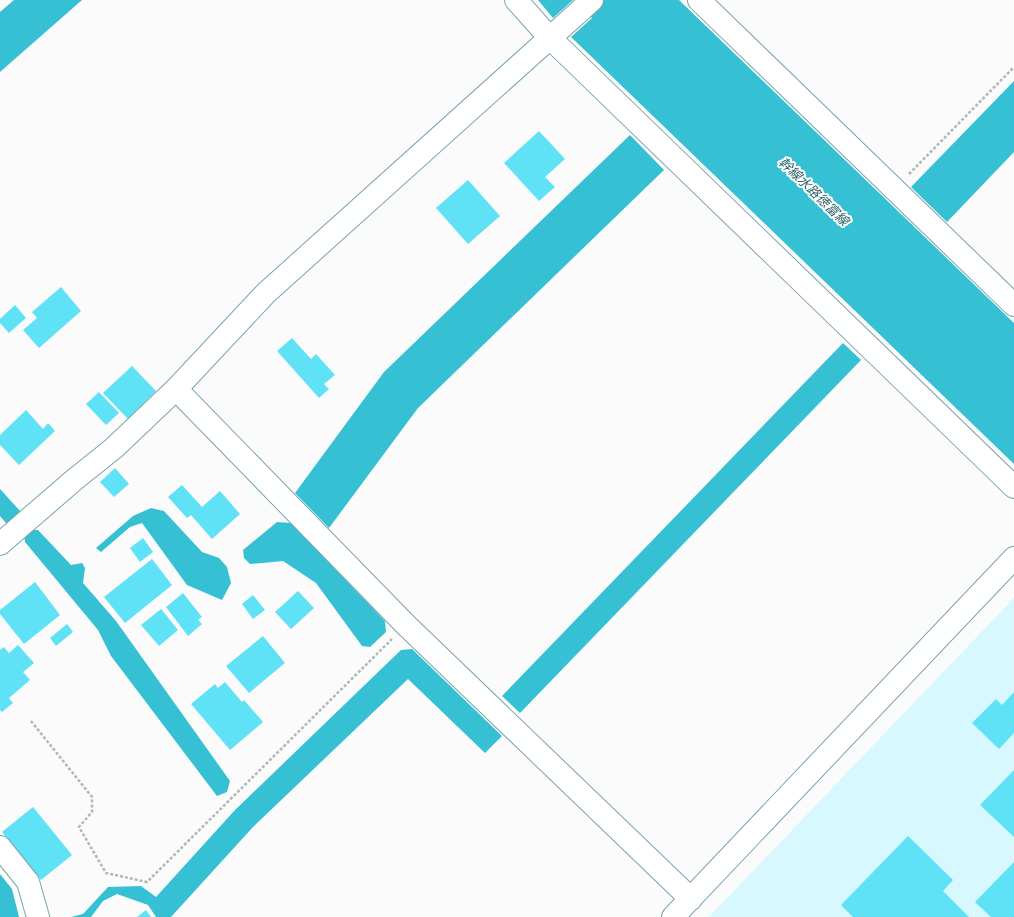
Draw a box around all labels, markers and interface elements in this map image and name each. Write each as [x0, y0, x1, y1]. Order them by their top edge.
water label: 幹線水路徳富線 [775, 154, 854, 230]

